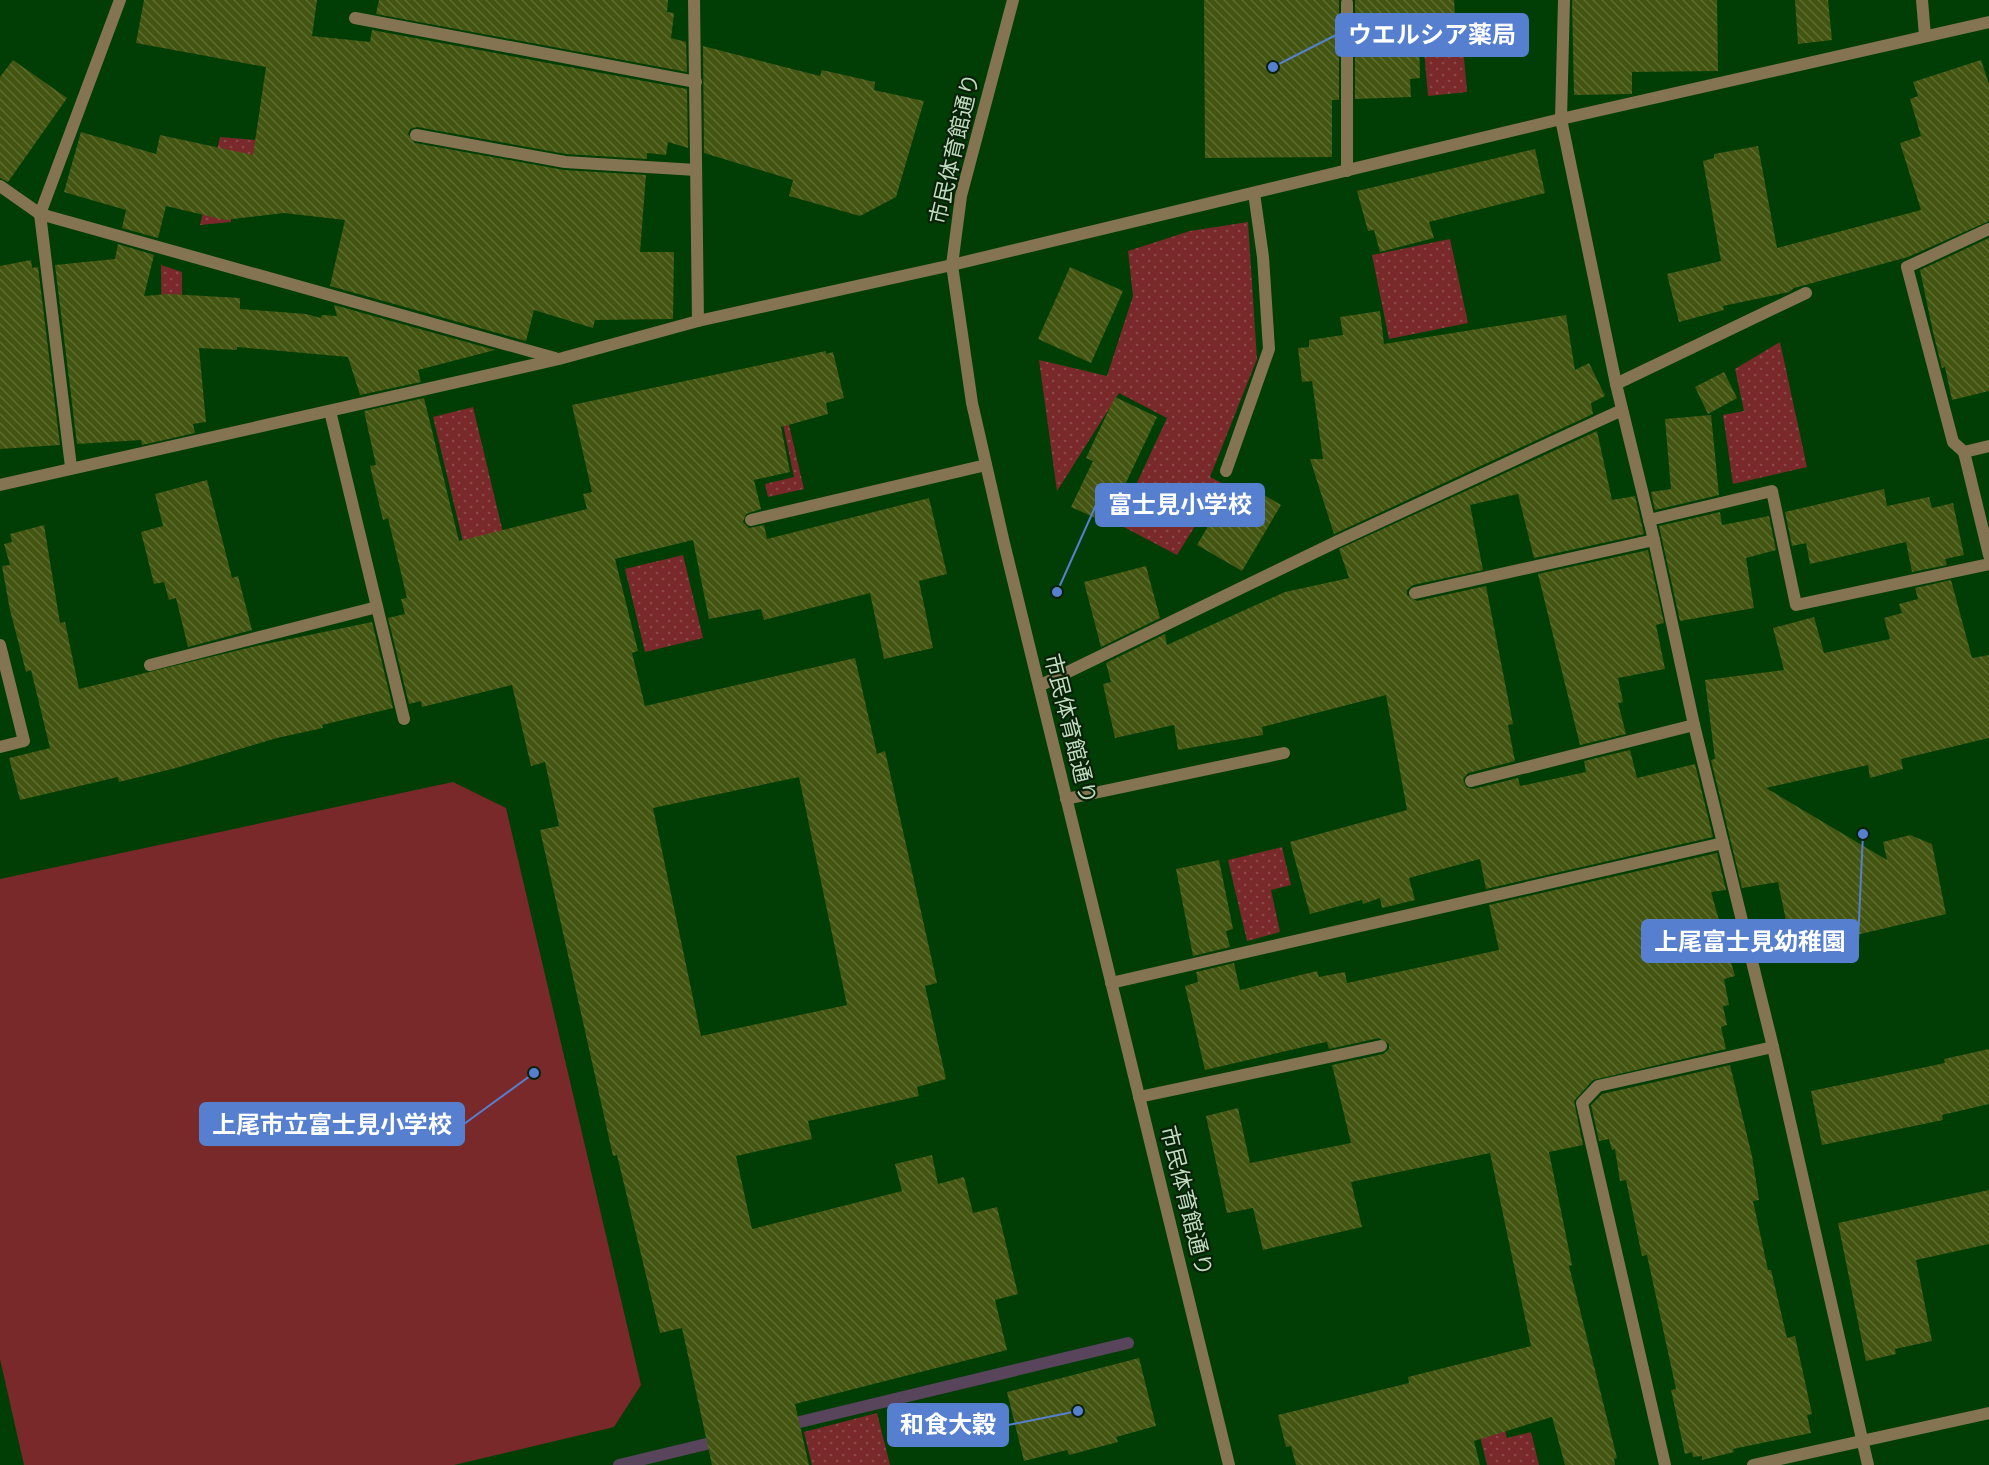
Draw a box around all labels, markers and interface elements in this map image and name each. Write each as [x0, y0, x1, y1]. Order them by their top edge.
callout: ウエルシア薬局 [1336, 14, 1528, 56]
text: ウエルシア薬局 [1348, 21, 1516, 49]
street label: 市民体育館通り [925, 71, 985, 227]
callout: 富士見小学校 [1096, 484, 1264, 526]
text: 富士見小学校 [1108, 491, 1252, 519]
street label: 市民体育館通り [1039, 651, 1101, 807]
callout: 上尾富士見幼稚園 [1642, 920, 1858, 962]
text: 上尾富士見幼稚園 [1654, 928, 1846, 956]
callout: 上尾市立富士見小学校 [200, 1103, 464, 1145]
text: 上尾市立富士見小学校 [212, 1111, 452, 1139]
street label: 市民体育館通り [1155, 1123, 1217, 1279]
callout: 和食大穀 [888, 1404, 1008, 1446]
text: 和食大穀 [900, 1411, 996, 1439]

